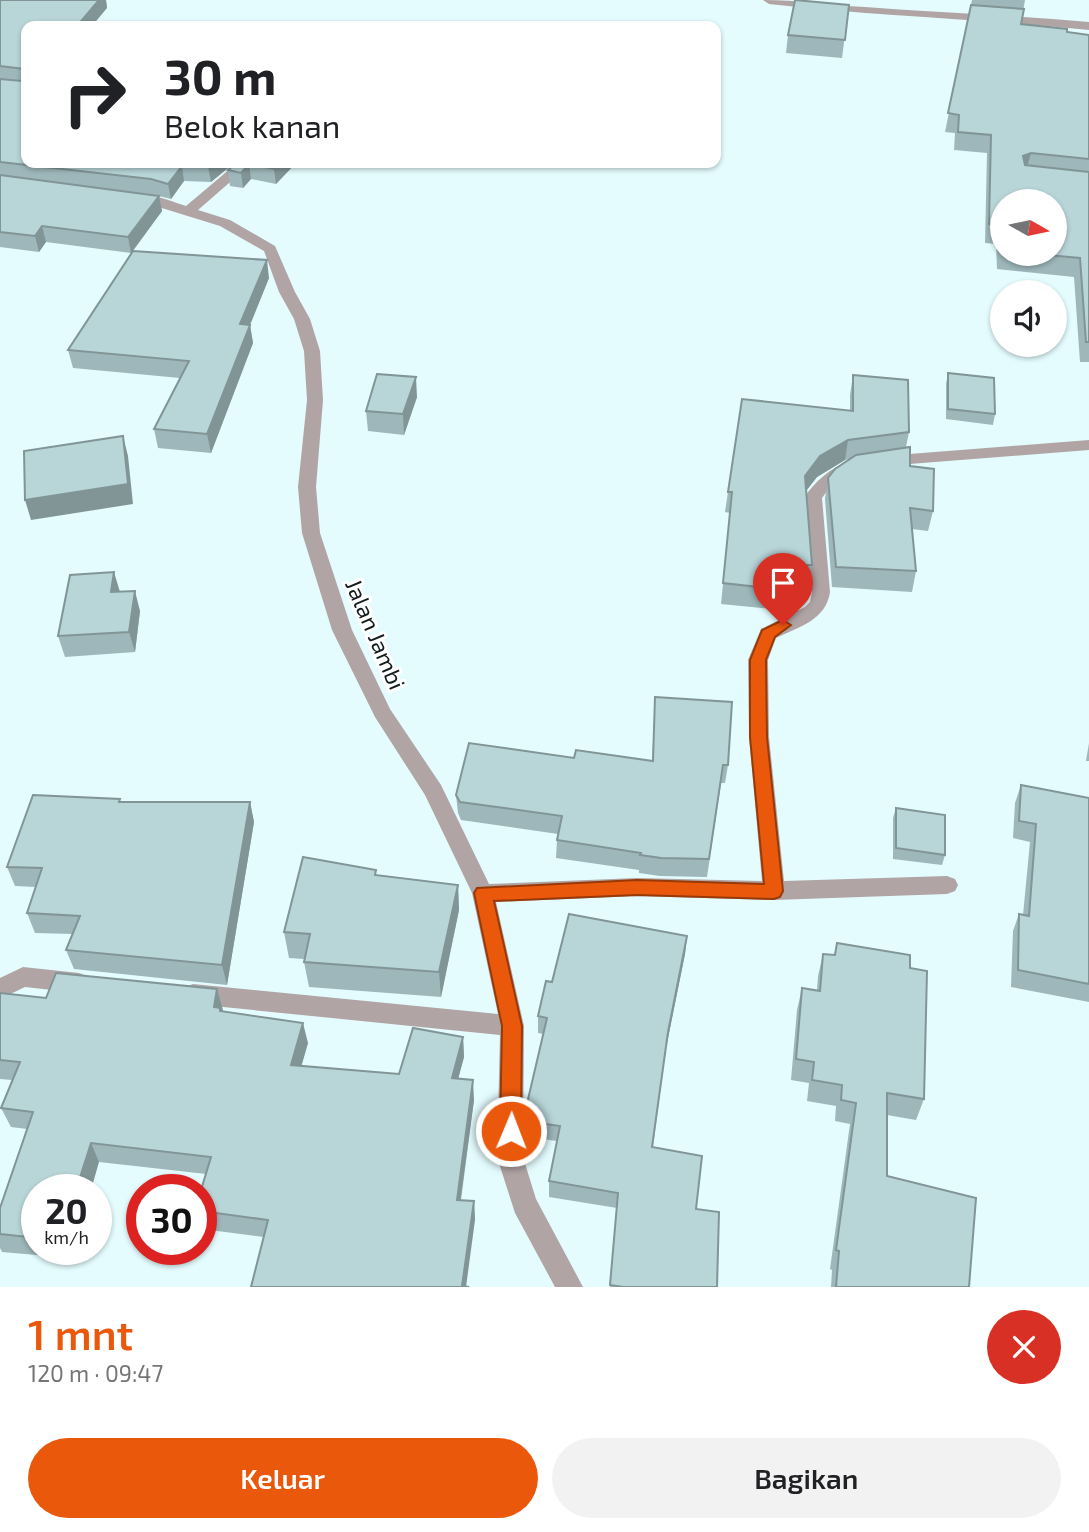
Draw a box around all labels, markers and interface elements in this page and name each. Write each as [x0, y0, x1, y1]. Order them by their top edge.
text: 30 m [164, 46, 276, 105]
icon: right [49, 49, 140, 140]
text: Belok kanan [164, 106, 340, 144]
north arrow [990, 189, 1068, 266]
map controls [990, 189, 1067, 357]
button: sound [990, 280, 1067, 357]
pin [753, 553, 813, 625]
icon: arrive [764, 564, 802, 602]
street label: Jalan Jambi [340, 575, 412, 693]
position arrow [474, 1094, 548, 1168]
speed limit sign: 30 [126, 1174, 217, 1265]
text: 20 [45, 1189, 88, 1231]
text: km/h [44, 1226, 89, 1248]
text: 1 mnt [28, 1308, 133, 1358]
button: close [987, 1310, 1061, 1384]
text: 120 m · 09:47 [28, 1359, 163, 1387]
button: Keluar [28, 1438, 538, 1518]
button: Bagikan [552, 1438, 1061, 1518]

